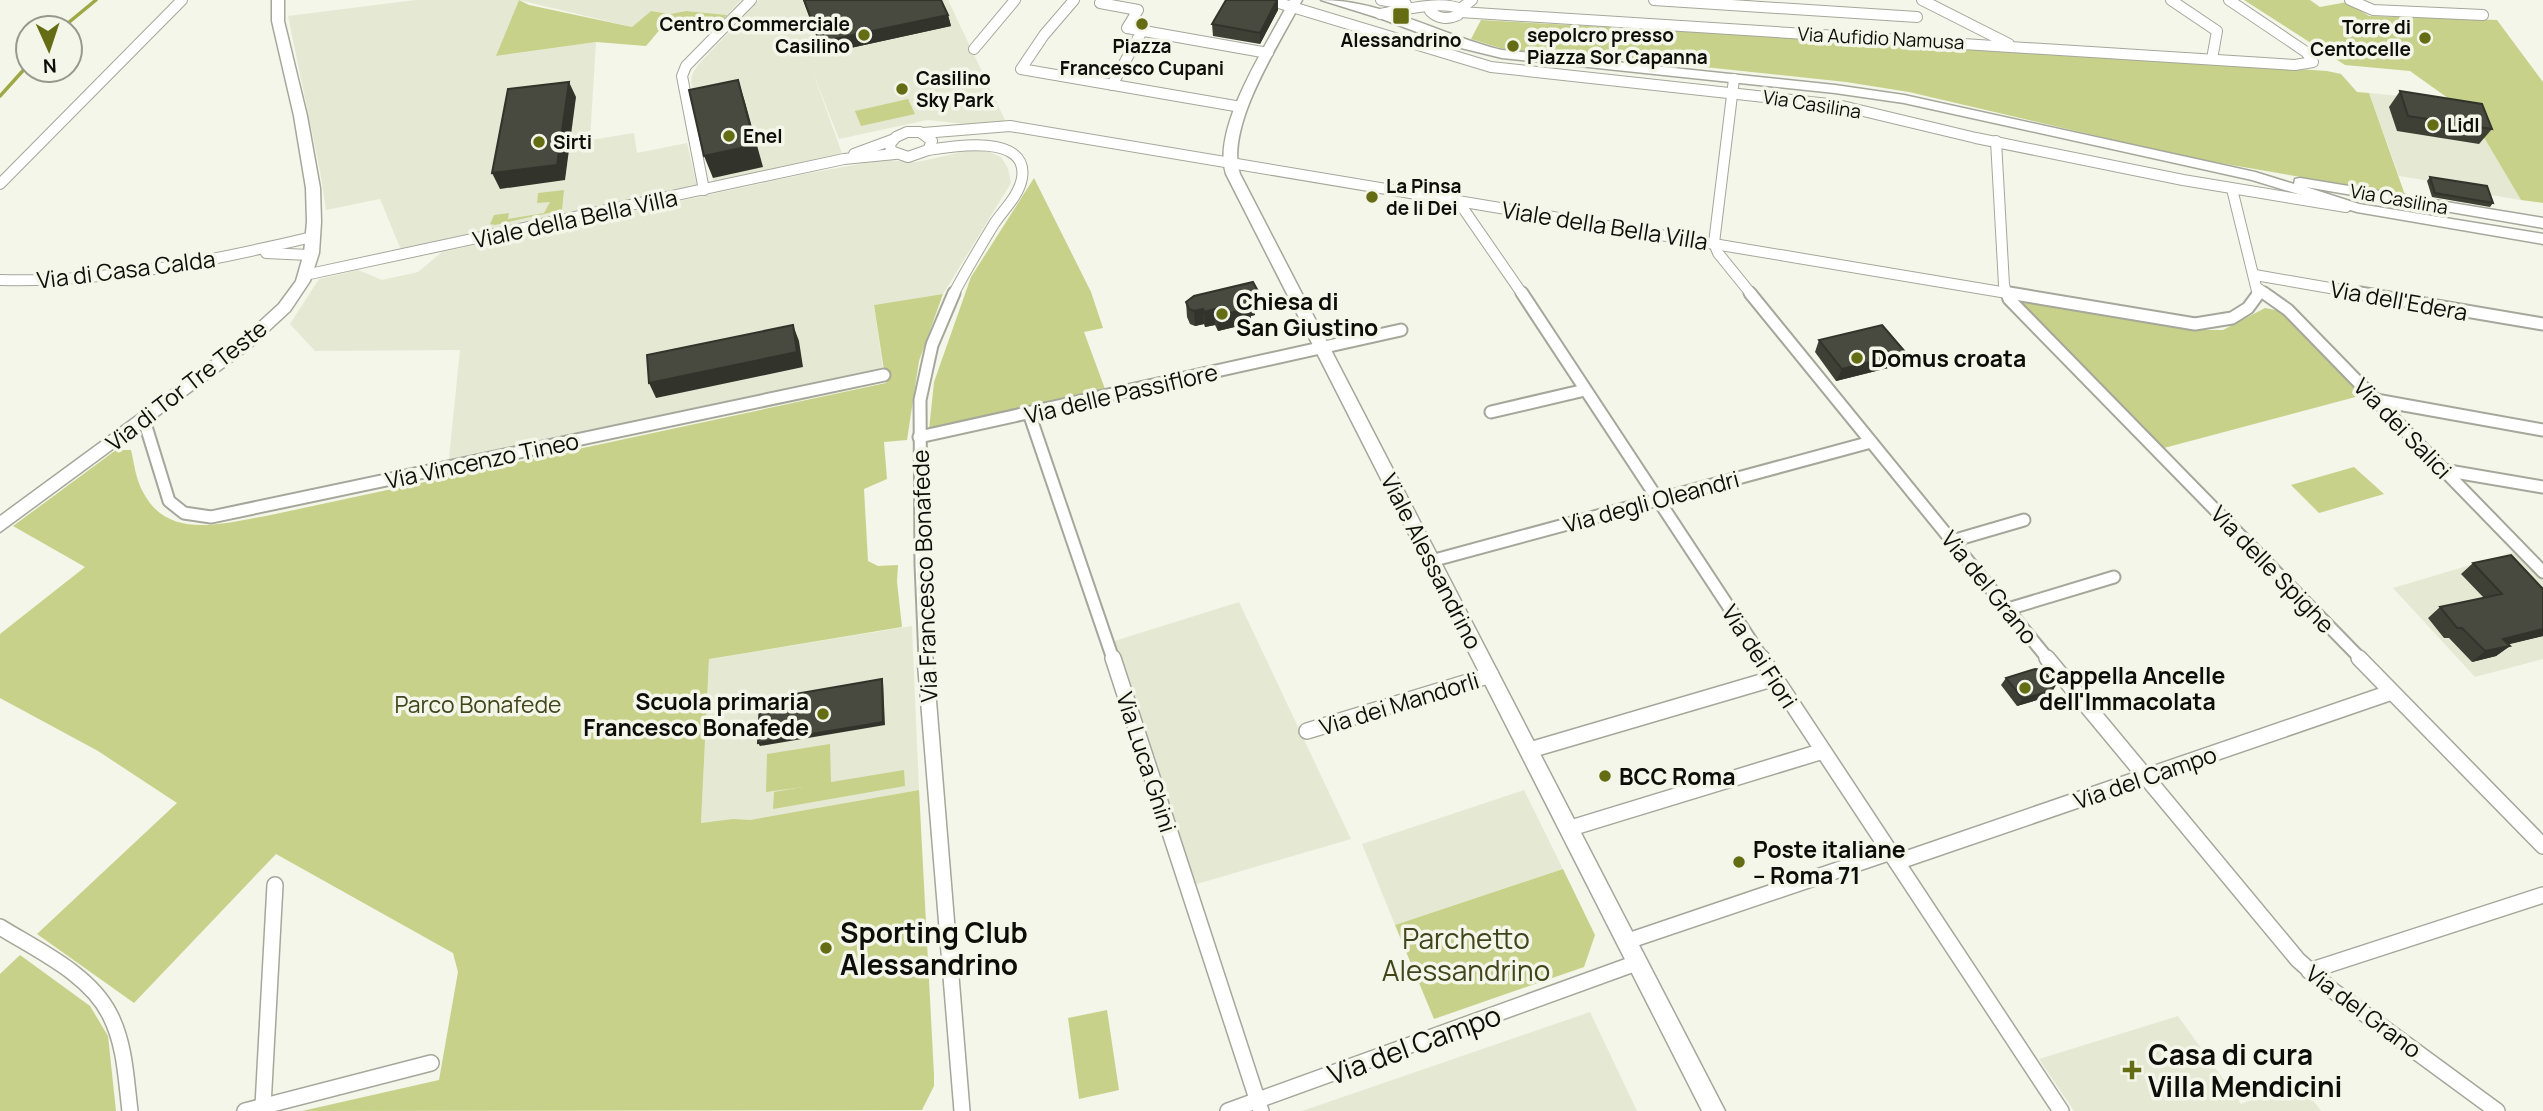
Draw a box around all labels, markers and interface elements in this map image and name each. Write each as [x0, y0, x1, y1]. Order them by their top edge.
marker: Alessandrino [1391, 6, 1411, 26]
place label: Centro Commerciale Casilino [659, 11, 850, 59]
north arrow [14, 14, 84, 84]
place label: Torre di Centocelle [2310, 14, 2411, 62]
marker: Piazza Francesco Cupani [1134, 16, 1150, 32]
street label: Via Aufidio Namusa [1797, 21, 1965, 55]
place label: sepolcro presso Piazza Sor Capanna [1527, 22, 1708, 70]
marker: Centro Commerciale Casilino [856, 27, 872, 43]
place label: Alessandrino [1341, 27, 1461, 53]
marker: Torre di Centocelle [2417, 30, 2433, 46]
place label: Piazza Francesco Cupani [1060, 33, 1224, 81]
marker: sepolcro presso Piazza Sor Capanna [1505, 38, 1521, 54]
text: N [42, 53, 57, 79]
place label: Casilino Sky Park [916, 65, 995, 113]
marker: Casilino Sky Park [894, 81, 910, 97]
street label: Via Casilina [1761, 83, 1863, 125]
place label: Lidl [2447, 112, 2480, 138]
marker: Lidl [2425, 117, 2441, 133]
place label: Enel [743, 123, 783, 149]
marker: Enel [721, 128, 737, 144]
place label: Sirti [553, 129, 592, 155]
marker: Sirti [531, 134, 547, 150]
place label: La Pinsa de li Dei [1386, 173, 1461, 221]
street label: Via Casilina [2348, 178, 2450, 220]
street label: Viale della Bella Villa [470, 181, 680, 255]
marker: La Pinsa de li Dei [1364, 189, 1380, 205]
street label: Viale della Bella Villa [1500, 193, 1710, 257]
street label: Via di Casa Calda [35, 242, 217, 296]
street label: Via dell'Edera [2328, 272, 2470, 328]
place label: Chiesa di San Giustino [1236, 285, 1378, 343]
marker: Chiesa di San Giustino [1214, 306, 1230, 322]
street label: Via di Tor Tre Teste [99, 312, 273, 458]
place label: Domus croata [1871, 342, 2026, 374]
marker: Domus croata [1849, 350, 1865, 366]
street label: Via delle Passiflore [1021, 355, 1221, 431]
street label: Via dei Salici [2347, 371, 2459, 485]
street label: Via Vincenzo Tineo [382, 424, 582, 496]
street label: Via Francesco Bonafede [904, 449, 944, 703]
street label: Via degli Oleandri [1559, 462, 1743, 540]
street label: Viale Alessandrino [1374, 468, 1490, 654]
street label: Via delle Spighe [2204, 498, 2342, 640]
street label: Via del Grano [1934, 524, 2046, 650]
street label: Via dei Fiori [1715, 598, 1805, 714]
place label: Cappella Ancelle dell'Immacolata [2039, 659, 2225, 717]
street label: Via dei Mandorli [1315, 664, 1483, 742]
marker: Cappella Ancelle dell'Immacolata [2017, 680, 2033, 696]
place label: Scuola primaria Francesco Bonafede [583, 685, 809, 743]
park label: Parco Bonafede [394, 688, 562, 720]
street label: Via Luca Ghini [1109, 688, 1185, 836]
marker: Scuola primaria Francesco Bonafede [815, 706, 831, 722]
street label: Via del Campo [2069, 738, 2221, 816]
place label: BCC Roma [1619, 760, 1735, 792]
marker: BCC Roma [1597, 768, 1613, 784]
place label: Poste italiane – Roma 71 [1753, 833, 1906, 891]
marker: Poste italiane – Roma 71 [1731, 854, 1747, 870]
place label: Sporting Club Alessandrino [840, 913, 1028, 983]
park label: Parchetto Alessandrino [1382, 919, 1550, 989]
marker: Sporting Club Alessandrino [818, 940, 834, 956]
street label: Via del Grano [2300, 957, 2428, 1065]
street label: Via del Campo [1322, 995, 1506, 1093]
place label: Casa di cura Villa Mendicini [2148, 1035, 2342, 1105]
marker: Casa di cura Villa Mendicini [2122, 1060, 2142, 1080]

